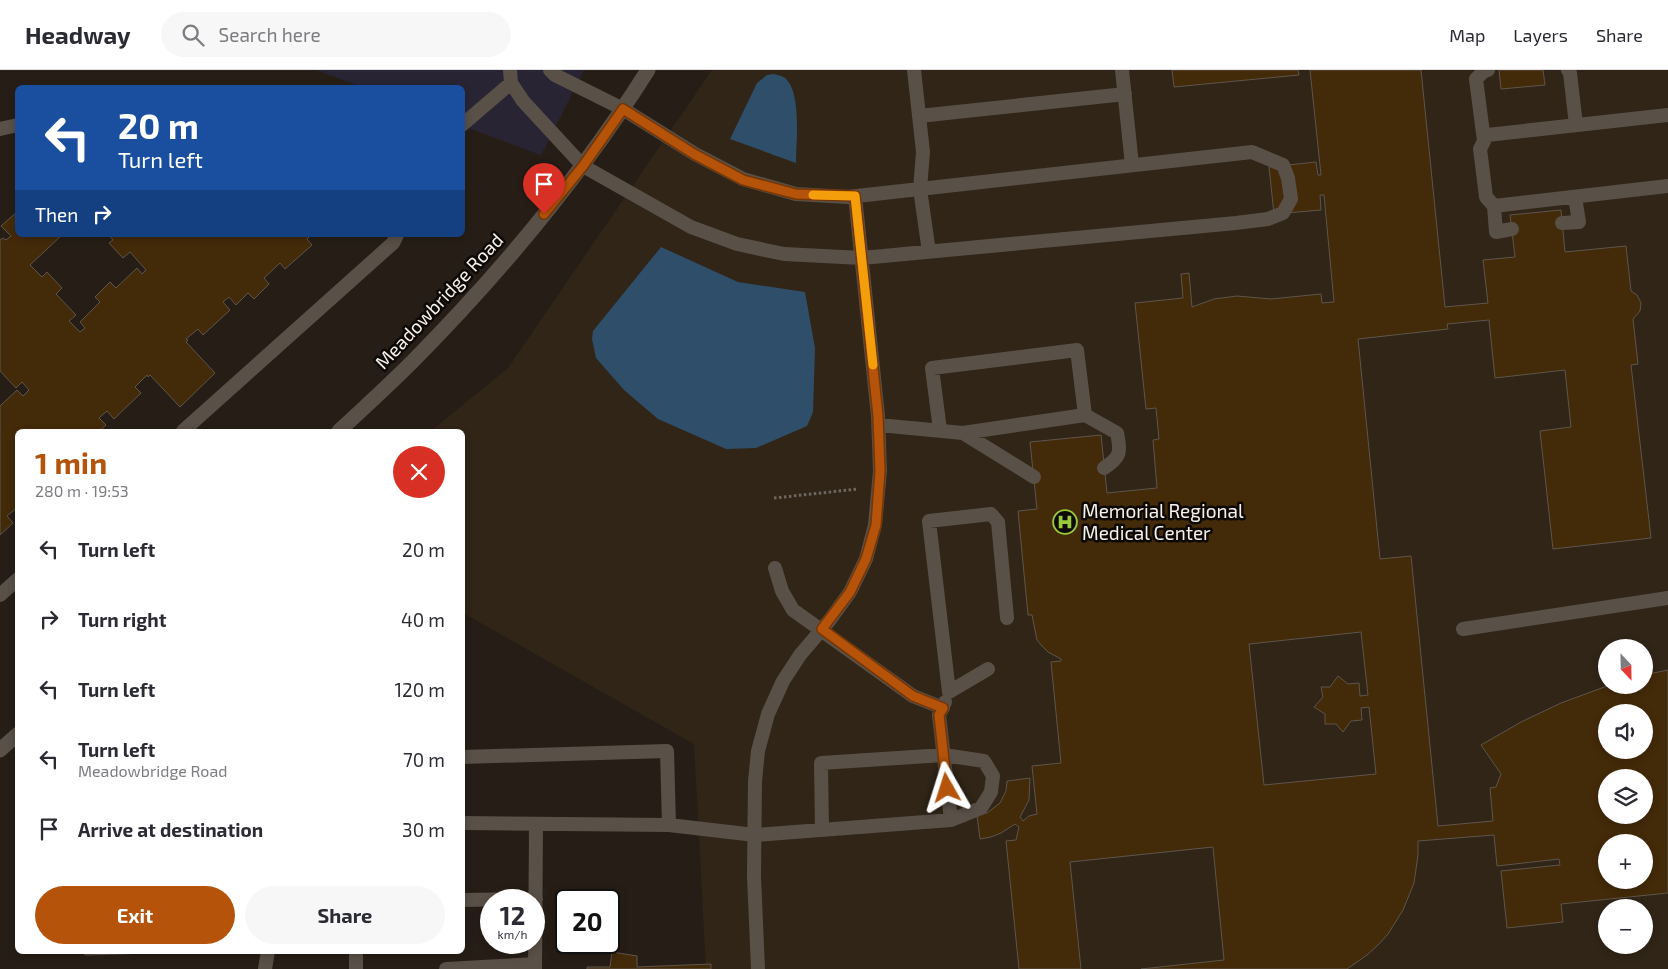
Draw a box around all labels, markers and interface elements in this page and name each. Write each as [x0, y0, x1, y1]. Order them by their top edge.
search box [161, 12, 511, 57]
text: Headway [25, 20, 131, 49]
icon: search [179, 21, 207, 49]
text: Search here [219, 23, 321, 46]
text: Map [1449, 24, 1485, 46]
text: Layers [1513, 24, 1568, 46]
text: Share [1596, 24, 1643, 46]
text: 20 m [118, 104, 199, 146]
icon: left [35, 105, 100, 170]
text: Turn left [118, 146, 203, 172]
pin [523, 163, 565, 214]
icon: arrive [530, 170, 558, 198]
icon: right [88, 200, 116, 228]
text: Then [35, 203, 78, 226]
street label: Meadowbridge Road [370, 228, 508, 373]
text: 1 min [35, 444, 107, 480]
button: close [393, 446, 445, 498]
text: 280 m · 19:53 [35, 481, 129, 500]
place label: Memorial Regional Medical Center [1082, 499, 1244, 544]
hospital icon: Memorial Regional Medical Center [1052, 509, 1078, 535]
icon: left [35, 535, 63, 563]
text: Turn left [78, 538, 155, 561]
text: 20 m [402, 538, 445, 561]
icon: right [35, 605, 63, 633]
text: Turn right [78, 608, 166, 631]
text: 40 m [401, 608, 445, 631]
north arrow [1598, 639, 1652, 694]
map controls [1598, 639, 1653, 954]
icon: left [35, 675, 63, 703]
text: Turn left [78, 678, 155, 701]
text: 120 m [394, 678, 445, 701]
button: sound [1598, 704, 1653, 759]
text: Turn left [78, 738, 155, 761]
icon: left [35, 745, 63, 773]
text: 70 m [403, 748, 445, 771]
text: Meadowbridge Road [78, 761, 227, 780]
position arrow [920, 761, 972, 813]
button: layers [1598, 769, 1653, 824]
icon: arrive [35, 815, 63, 843]
text: Arrive at destination [78, 818, 263, 841]
text: 30 m [402, 818, 445, 841]
button: + [1598, 834, 1653, 889]
button: Exit [35, 886, 235, 944]
button: Share [245, 886, 445, 944]
speed limit sign: 20 [555, 889, 620, 954]
button: − [1598, 899, 1653, 954]
text: 12 [500, 900, 525, 930]
text: km/h [498, 927, 527, 941]

